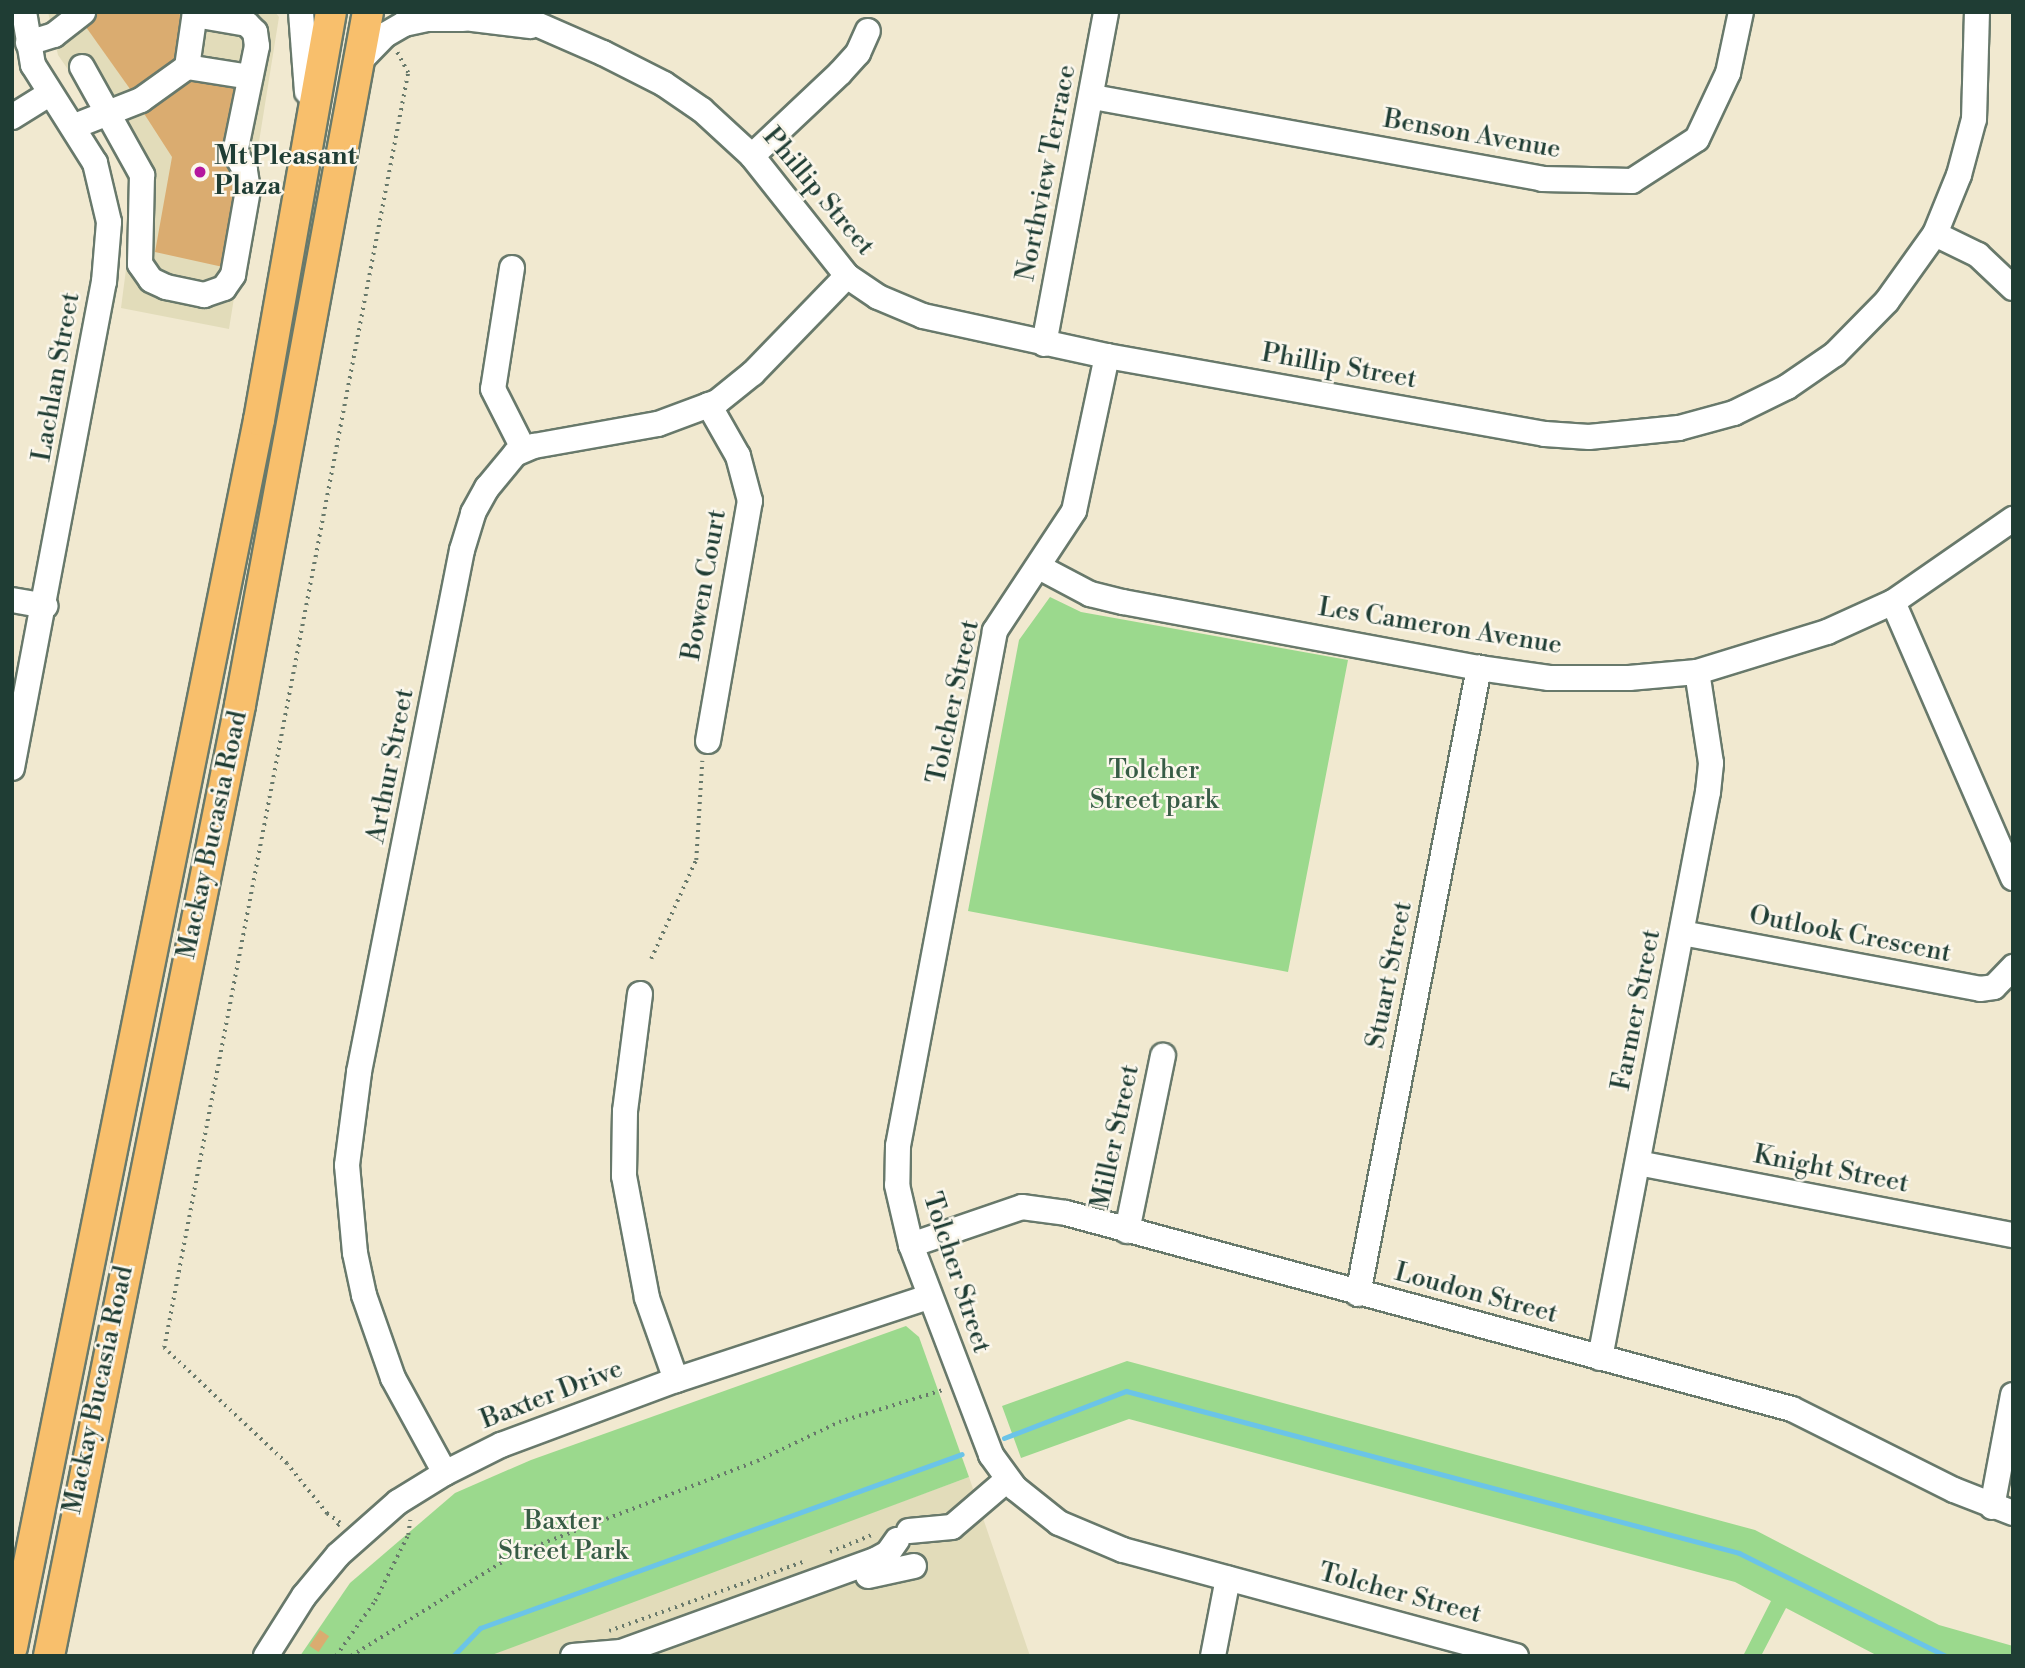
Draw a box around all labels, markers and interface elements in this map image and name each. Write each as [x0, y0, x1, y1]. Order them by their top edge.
street label: Northview Terrace [1011, 62, 1083, 284]
street label: Benson Avenue [1381, 104, 1563, 166]
street label: Phillip Street [756, 122, 880, 262]
place label: Mt Pleasant Plaza [214, 141, 357, 202]
marker: Mt Pleasant Plaza [192, 164, 208, 180]
street label: Lachlan Street [27, 290, 87, 464]
street label: Phillip Street [1259, 338, 1419, 396]
street label: Bowen Court [676, 507, 734, 663]
street label: Les Cameron Avenue [1316, 592, 1564, 662]
street label: Tolcher Street [921, 617, 987, 787]
street label: Arthur Street [361, 686, 421, 846]
street label: Mackay Bucasia Road [171, 708, 255, 962]
park label: Tolcher Street park [1090, 755, 1218, 816]
street label: Stuart Street [1360, 899, 1420, 1051]
street label: Outlook Crescent [1746, 900, 1954, 970]
street label: Farmer Street [1606, 927, 1668, 1093]
street label: Miller Street [1085, 1062, 1147, 1212]
street label: Knight Street [1751, 1140, 1911, 1200]
street label: Tolcher Street [915, 1189, 997, 1357]
street label: Loudon Street [1391, 1257, 1561, 1331]
street label: Mackay Bucasia Road [57, 1263, 141, 1517]
street label: Baxter Drive [477, 1354, 627, 1436]
park label: Baxter Street Park [498, 1506, 628, 1568]
street label: Tolcher Street [1315, 1557, 1485, 1631]

